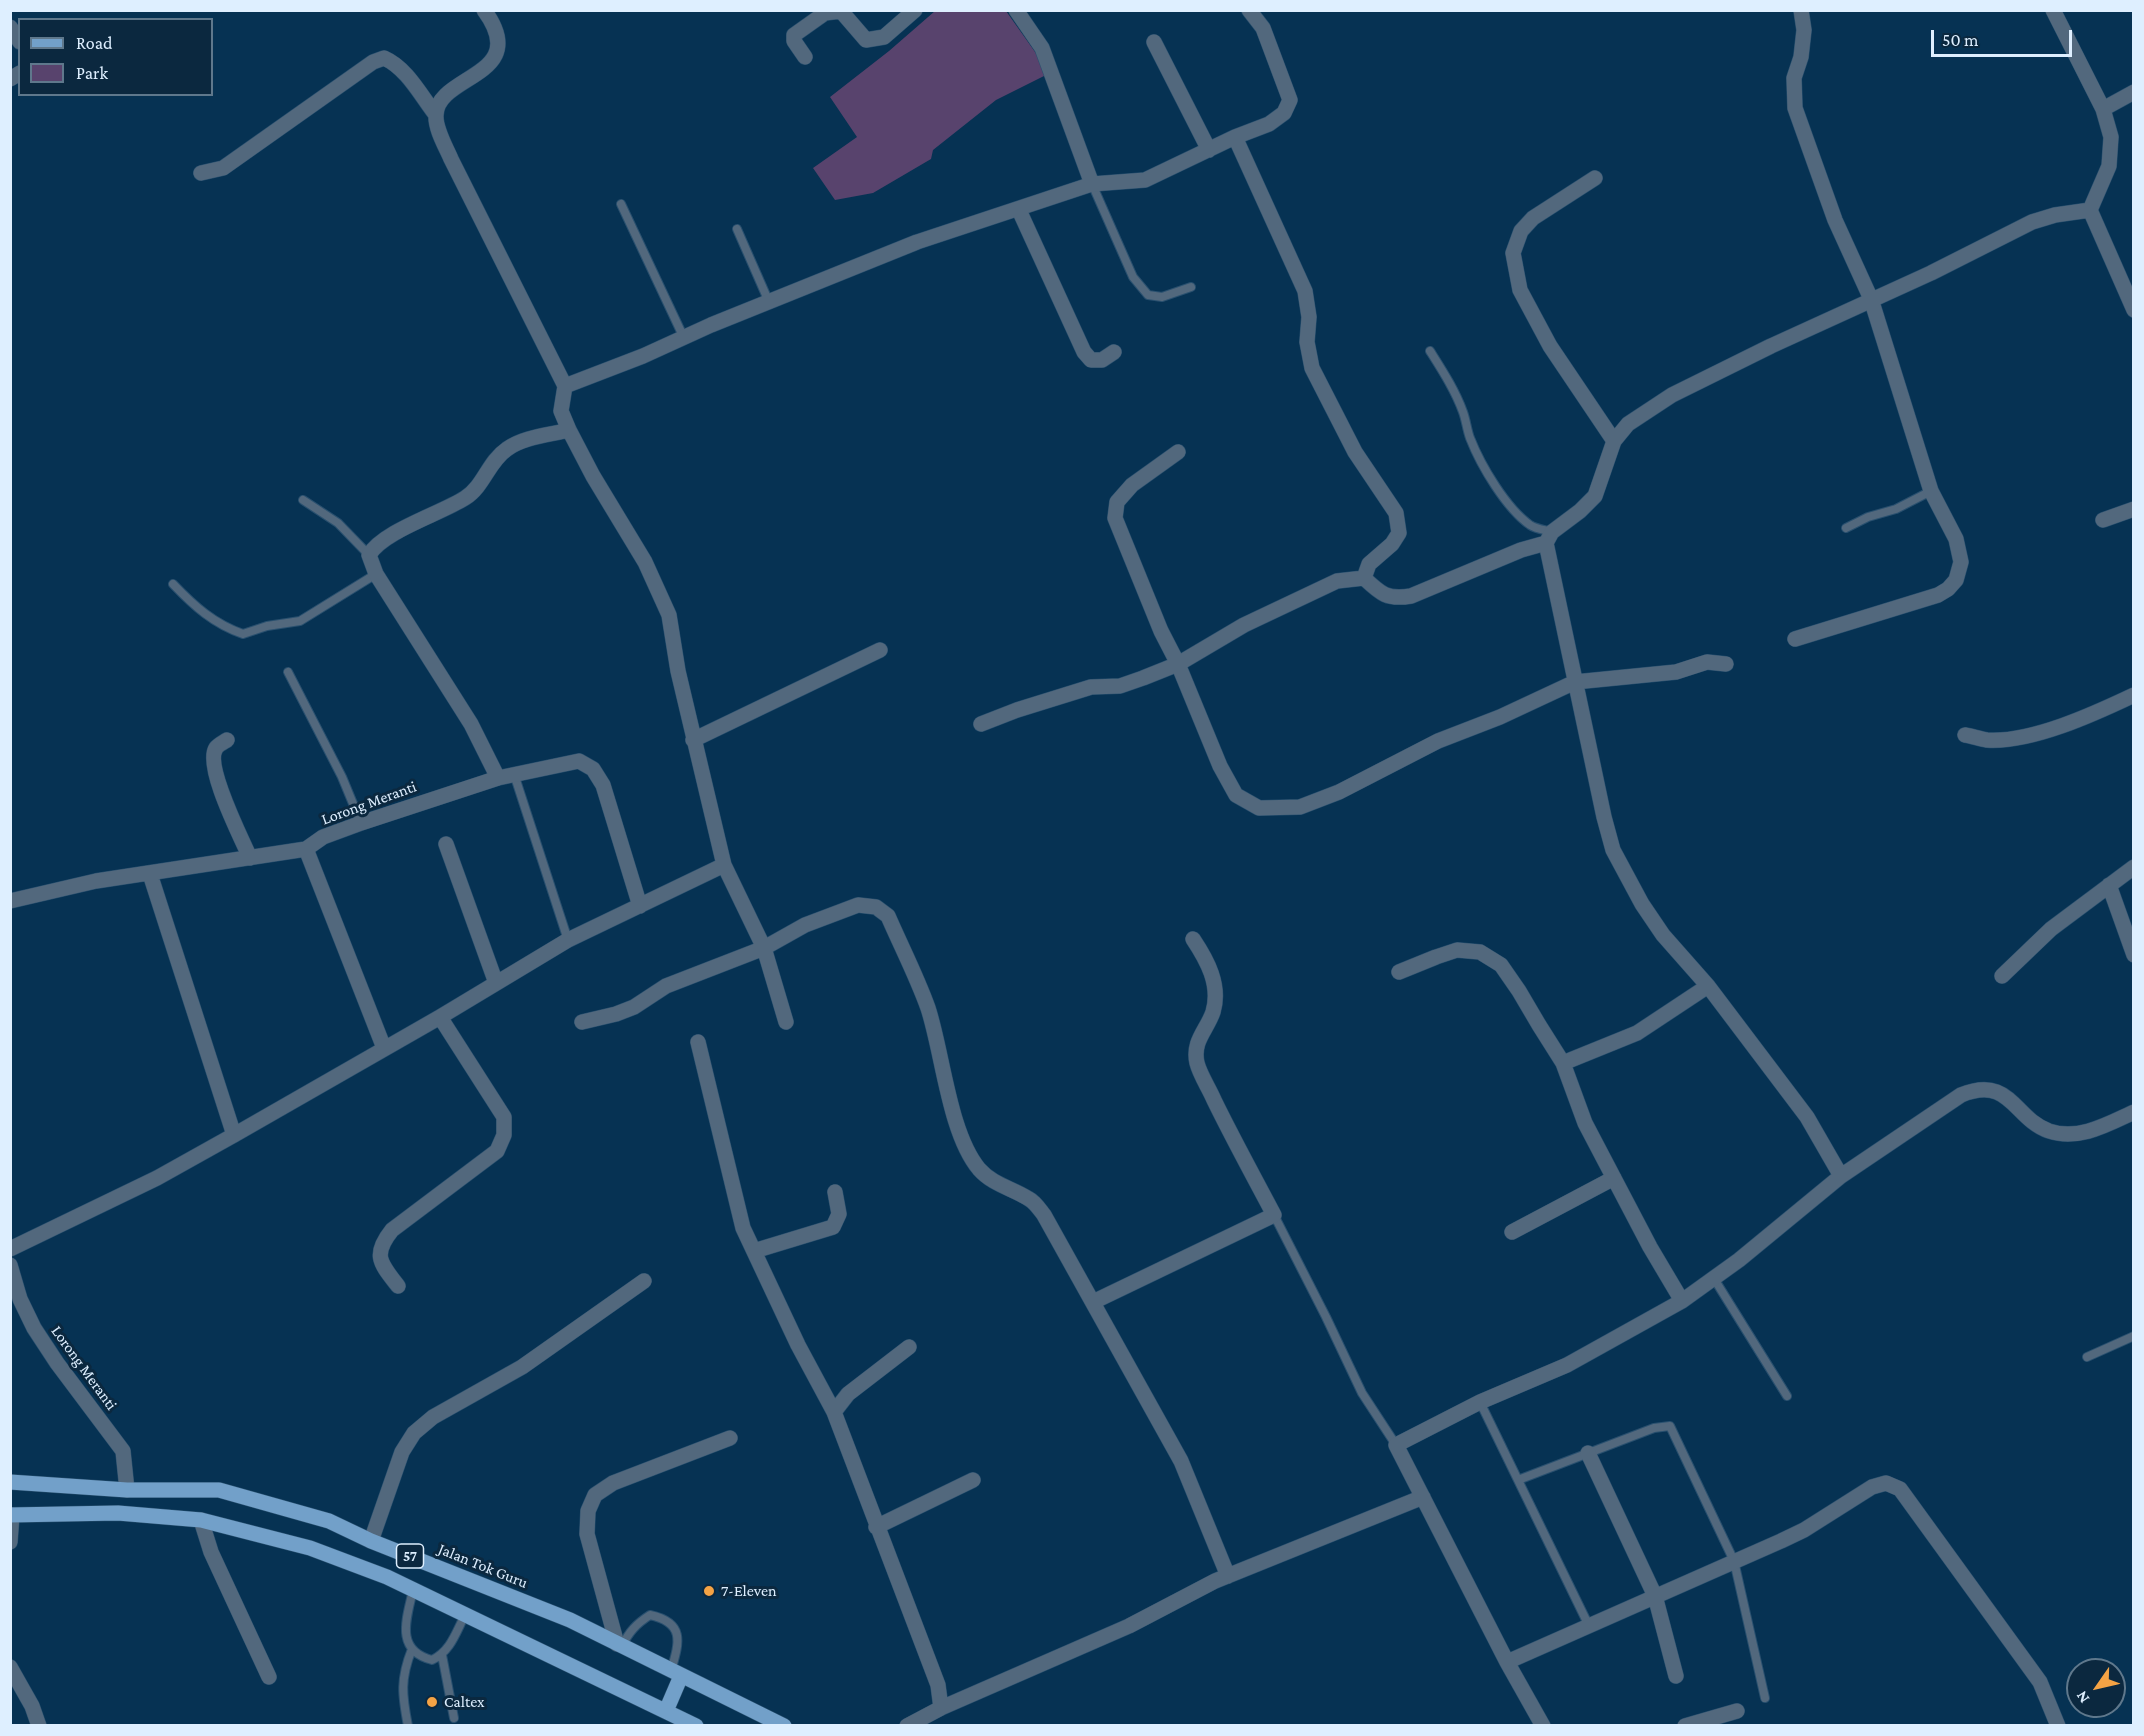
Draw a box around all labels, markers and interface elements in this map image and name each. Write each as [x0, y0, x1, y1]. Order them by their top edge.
legend [18, 18, 213, 96]
scale bar [1934, 18, 2075, 56]
text: 50 m [1942, 30, 1979, 50]
text: Road [76, 33, 113, 53]
text: Park [76, 63, 108, 83]
street label: Lorong Meranti [319, 777, 419, 829]
street label: Lorong Meranti [47, 1322, 121, 1414]
street label: Jalan Tok Guru [435, 1539, 531, 1593]
road number: 57 [396, 1544, 424, 1568]
place label: 7-Eleven [721, 1581, 777, 1601]
marker: 7-Eleven [702, 1584, 716, 1598]
north arrow [2066, 1658, 2126, 1718]
text: N [2072, 1688, 2092, 1707]
place label: Caltex [444, 1692, 485, 1712]
marker: Caltex [425, 1695, 439, 1709]

